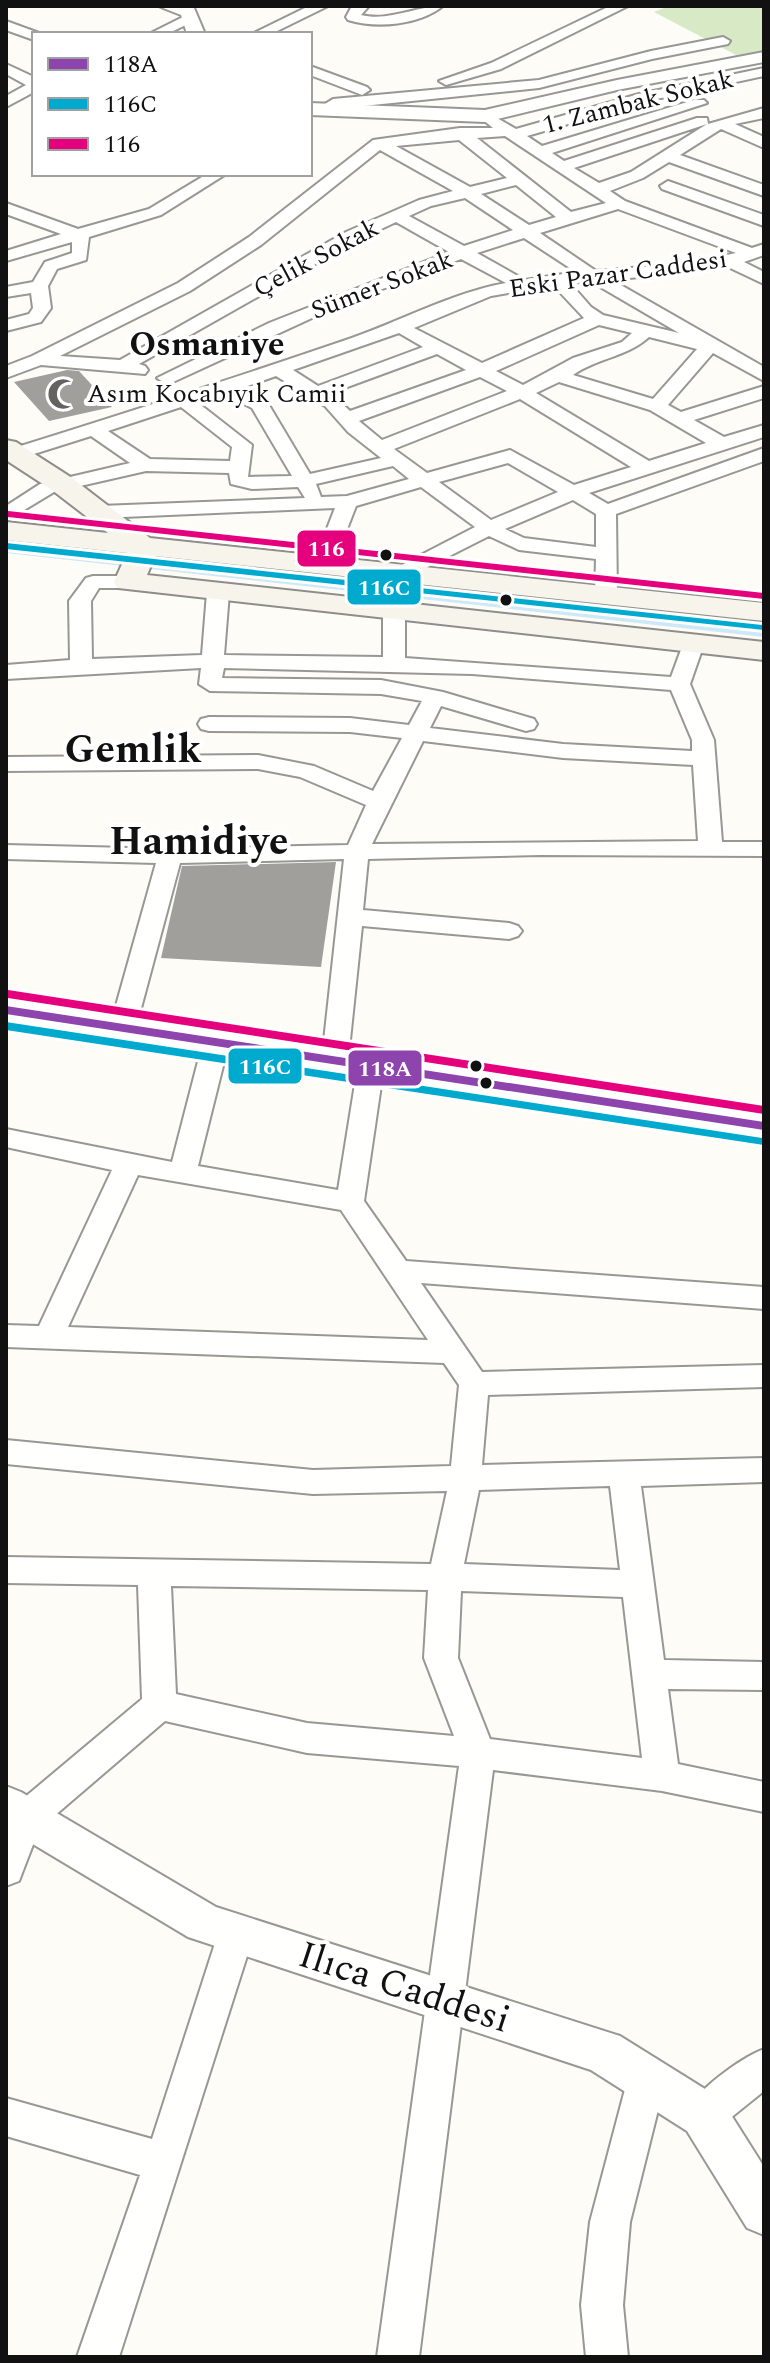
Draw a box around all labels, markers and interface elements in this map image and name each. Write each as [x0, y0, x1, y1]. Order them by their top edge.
legend [32, 32, 312, 176]
text: 118A [104, 47, 158, 83]
street label: 1. Zambak Sokak [538, 59, 738, 145]
text: 116C [104, 87, 157, 123]
text: 116 [104, 127, 140, 163]
street label: Çelik Sokak [246, 208, 386, 308]
street label: Sümer Sokak [305, 239, 459, 331]
street label: Eski Pazar Caddesi [506, 239, 730, 309]
district label: Osmaniye [129, 319, 285, 371]
place label: Asım Kocabıyık Camii [87, 374, 346, 414]
mosque icon: Asım Kocabıyık Camii [46, 377, 80, 411]
line badge: 116 [296, 529, 357, 568]
text: 116 [307, 533, 345, 566]
unlabelled marker [378, 547, 394, 563]
line badge: 116C [346, 568, 422, 606]
text: 116C [358, 572, 410, 605]
unlabelled marker [498, 592, 514, 608]
district label: Gemlik [64, 720, 202, 781]
district label: Hamidiye [109, 812, 289, 873]
line badge: 116C [227, 1047, 303, 1085]
line badge: 118A [347, 1049, 423, 1087]
text: 116C [239, 1051, 291, 1084]
text: 118A [358, 1053, 412, 1086]
unlabelled marker [468, 1058, 484, 1074]
unlabelled marker [478, 1075, 494, 1091]
street label: Ilıca Caddesi [291, 1926, 517, 2050]

